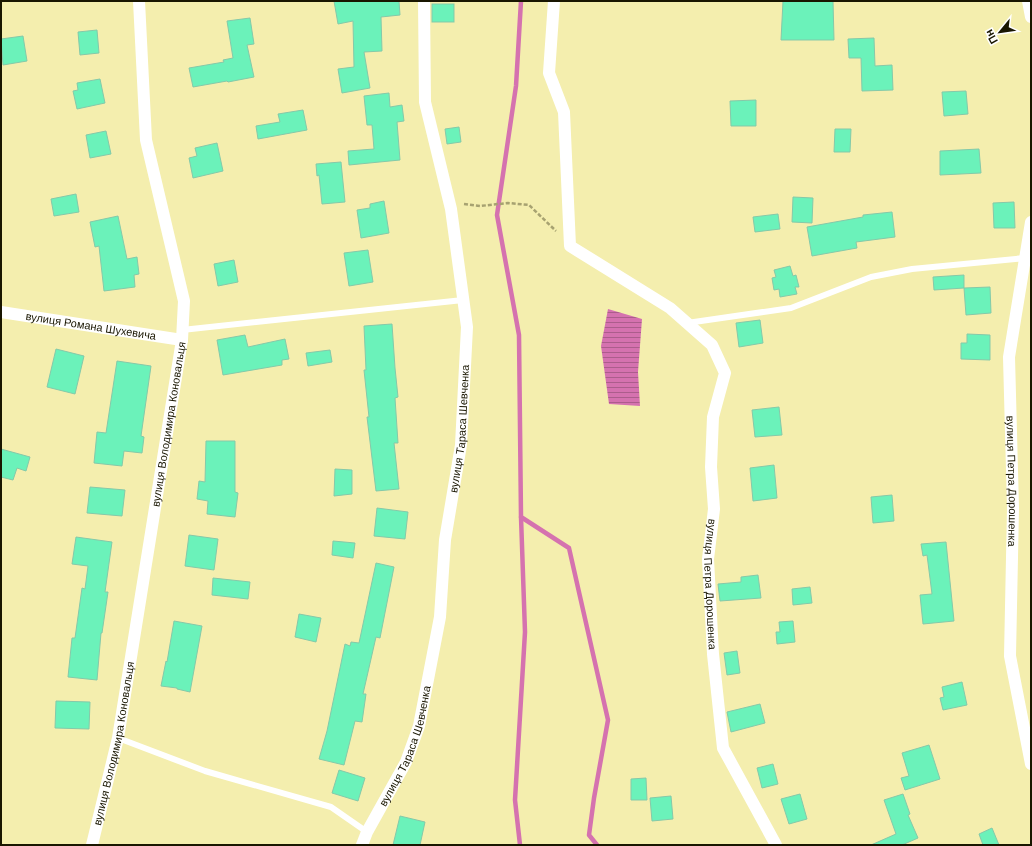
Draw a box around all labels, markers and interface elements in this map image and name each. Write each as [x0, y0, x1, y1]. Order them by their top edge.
north arrow [980, 12, 1020, 52]
text: Пн [982, 28, 1000, 46]
street label: вулиця Романа Шухевича [25, 310, 158, 342]
street label: вулиця Володимира Коновальця [149, 341, 188, 508]
street label: вулиця Тараса Шевченка [447, 363, 471, 494]
street label: вулиця Петра Дорошенка [1005, 416, 1019, 548]
street label: вулиця Петра Дорошенка [702, 518, 719, 651]
street label: вулиця Володимира Коновальця [91, 661, 136, 827]
street label: вулиця Тараса Шевченка [377, 684, 433, 808]

